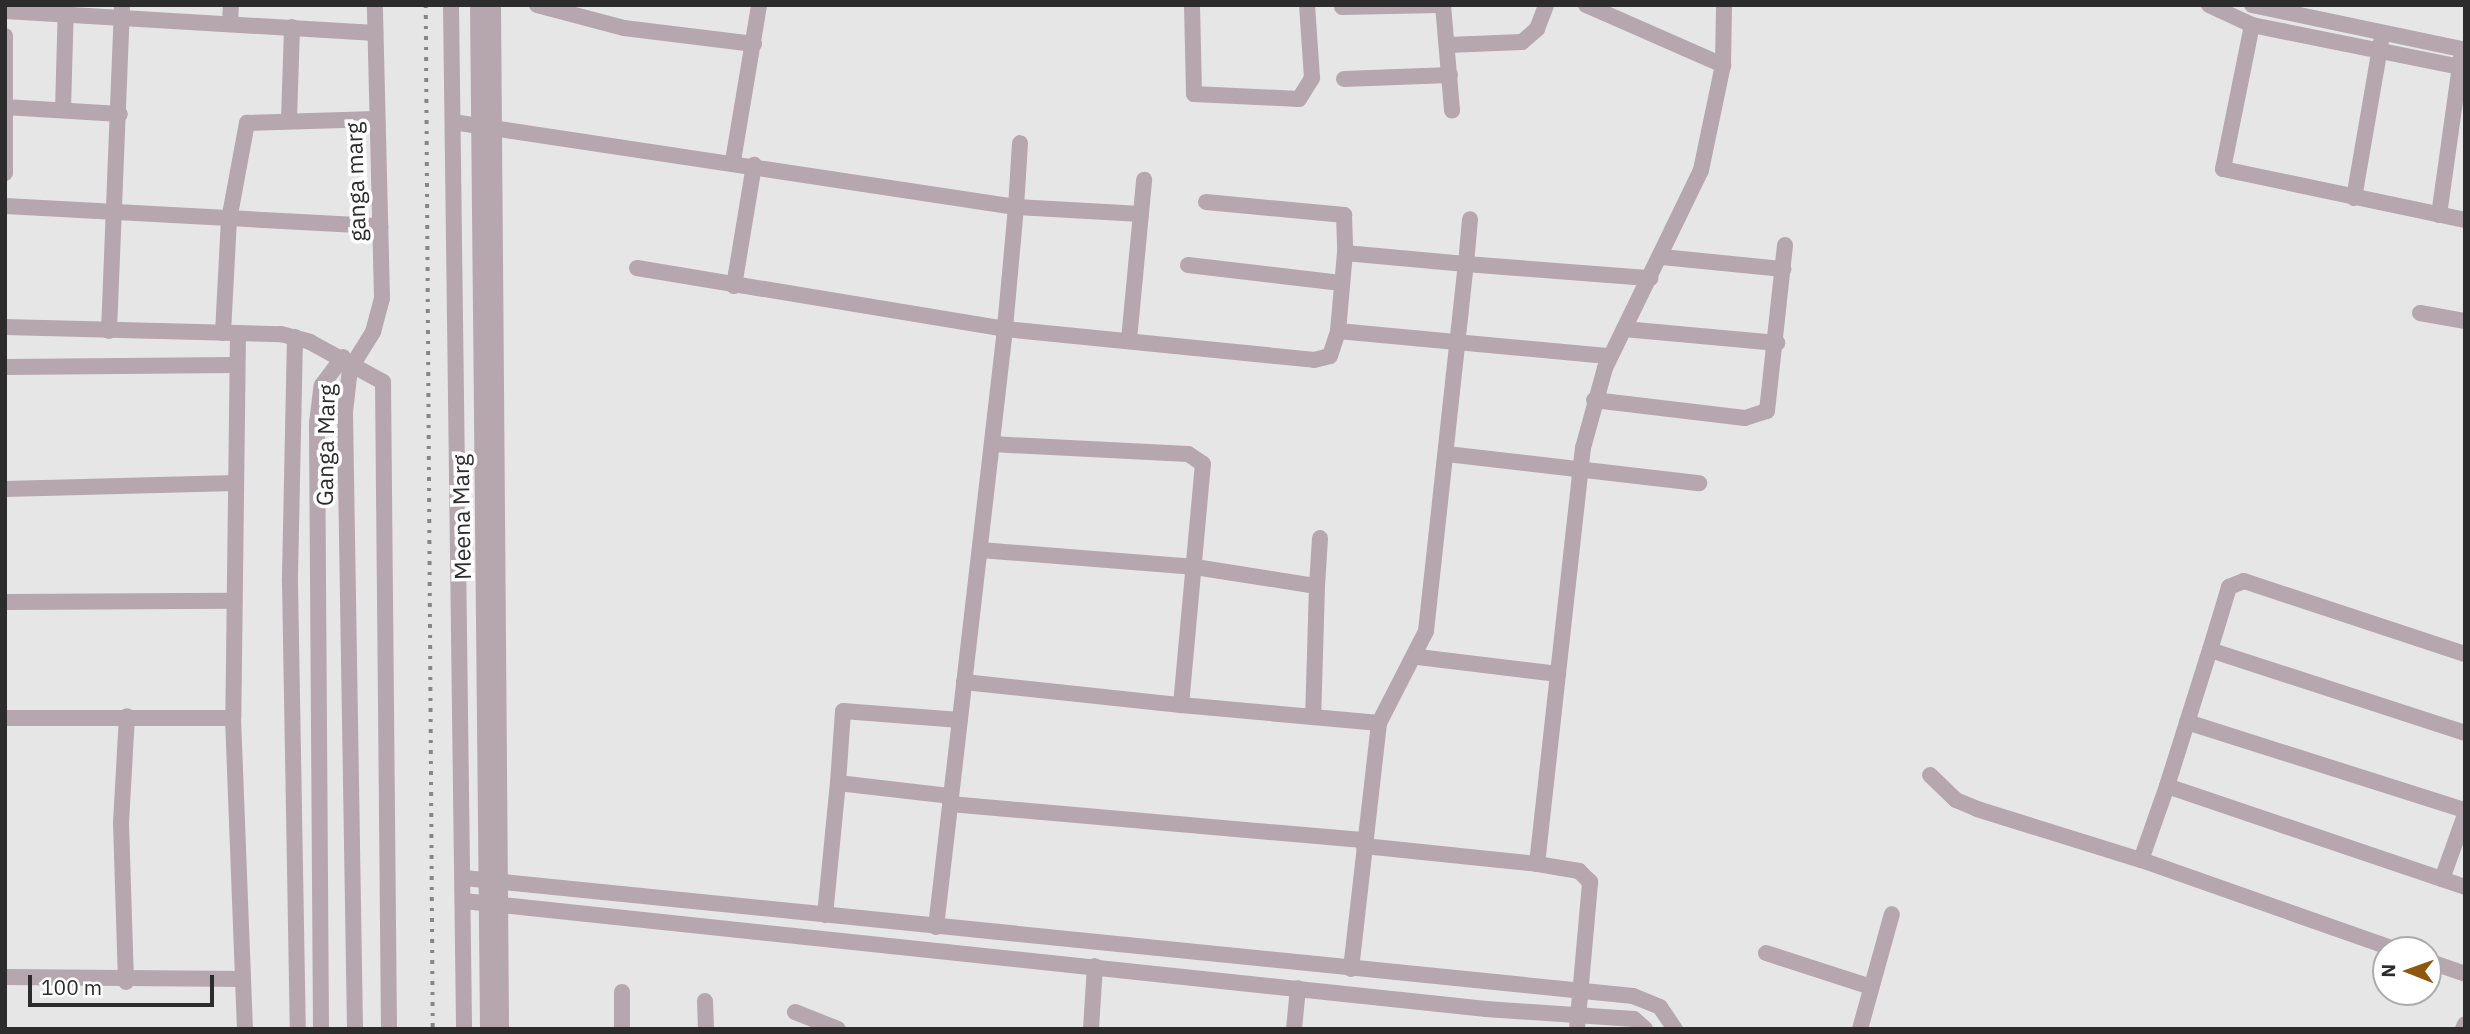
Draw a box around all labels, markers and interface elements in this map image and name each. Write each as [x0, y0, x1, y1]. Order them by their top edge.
street label: ganga marg [339, 122, 371, 242]
street label: Ganga Marg [310, 384, 340, 506]
street label: Meena Marg [446, 454, 476, 580]
north arrow [2372, 936, 2442, 1006]
scale bar [32, 960, 217, 1004]
text: N [2376, 964, 2400, 978]
text: 100 m [41, 973, 102, 1001]

